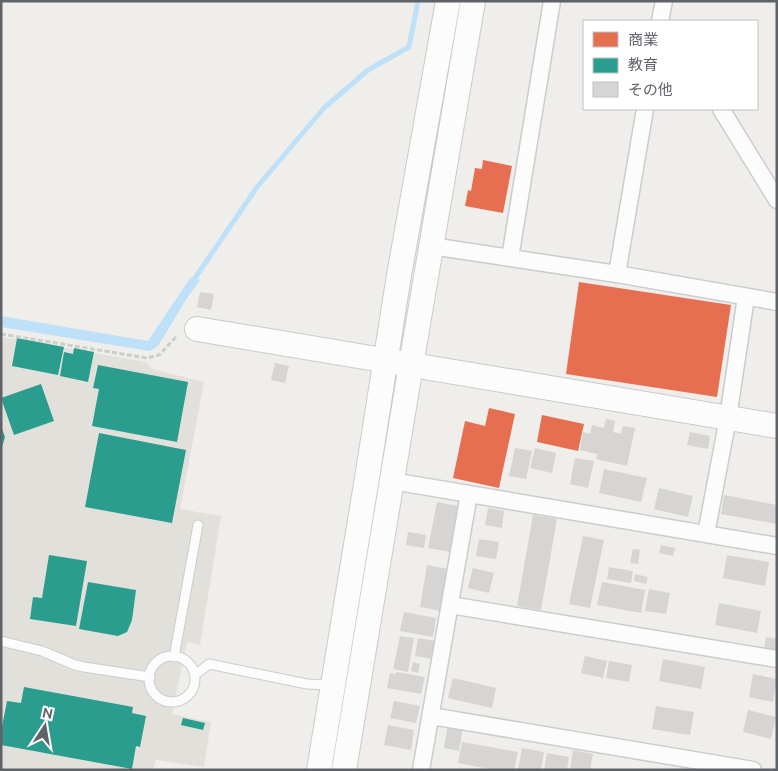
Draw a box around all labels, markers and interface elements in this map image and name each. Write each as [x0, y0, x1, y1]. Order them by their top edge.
legend [583, 20, 758, 110]
text: 商業 [628, 31, 658, 48]
text: 教育 [628, 56, 658, 73]
text: その他 [628, 81, 673, 98]
north arrow [20, 701, 70, 751]
text: N [41, 704, 54, 722]

